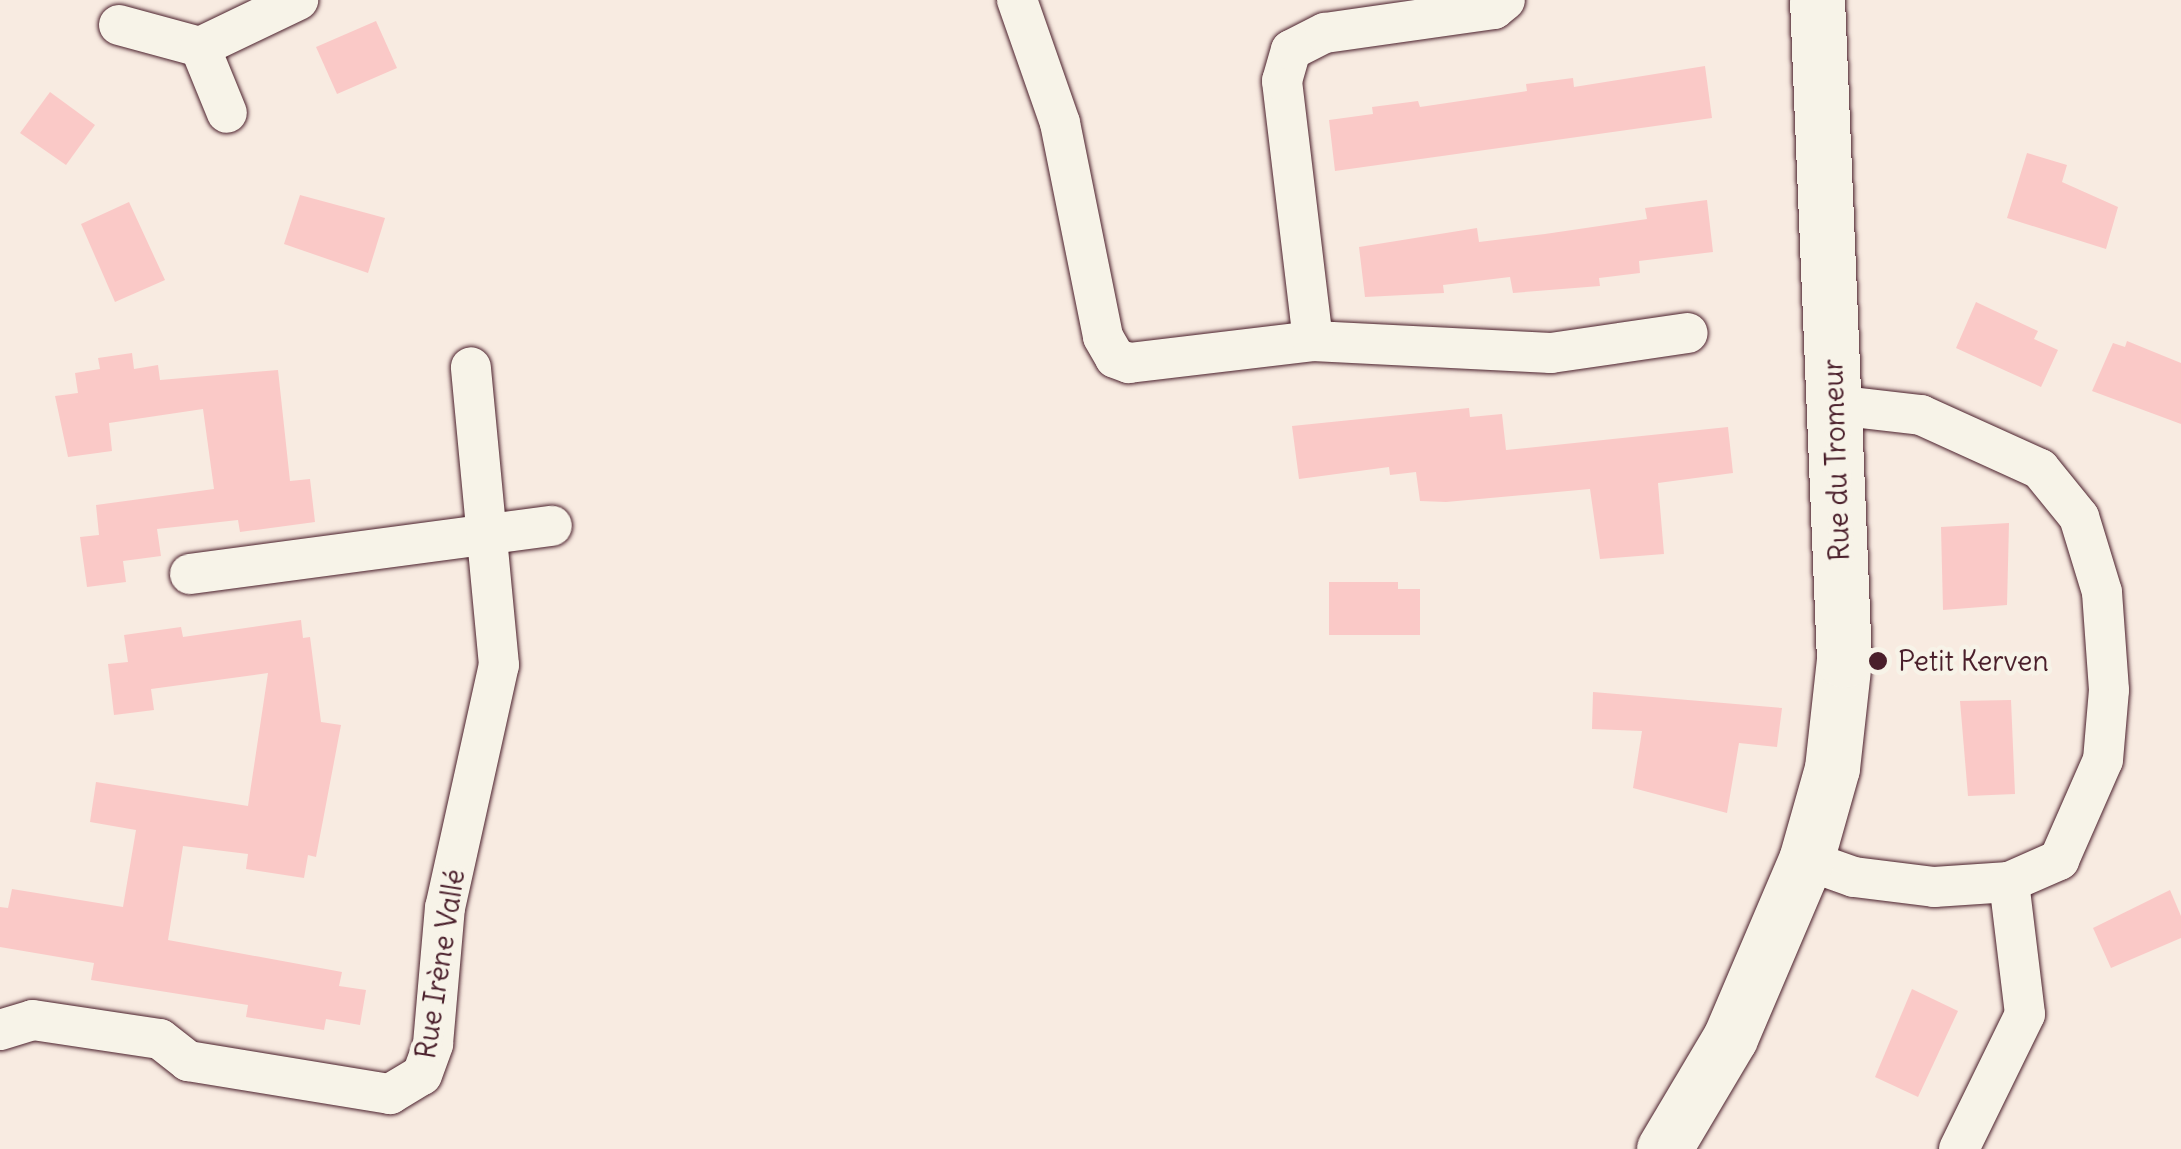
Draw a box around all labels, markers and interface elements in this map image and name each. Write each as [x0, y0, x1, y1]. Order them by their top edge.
street label: Rue du Tromeur [1816, 358, 1856, 562]
place label: Petit Kerven [1898, 644, 2049, 678]
marker: Petit Kerven [1867, 650, 1889, 672]
street label: Rue Irène Vallé [408, 867, 472, 1061]

